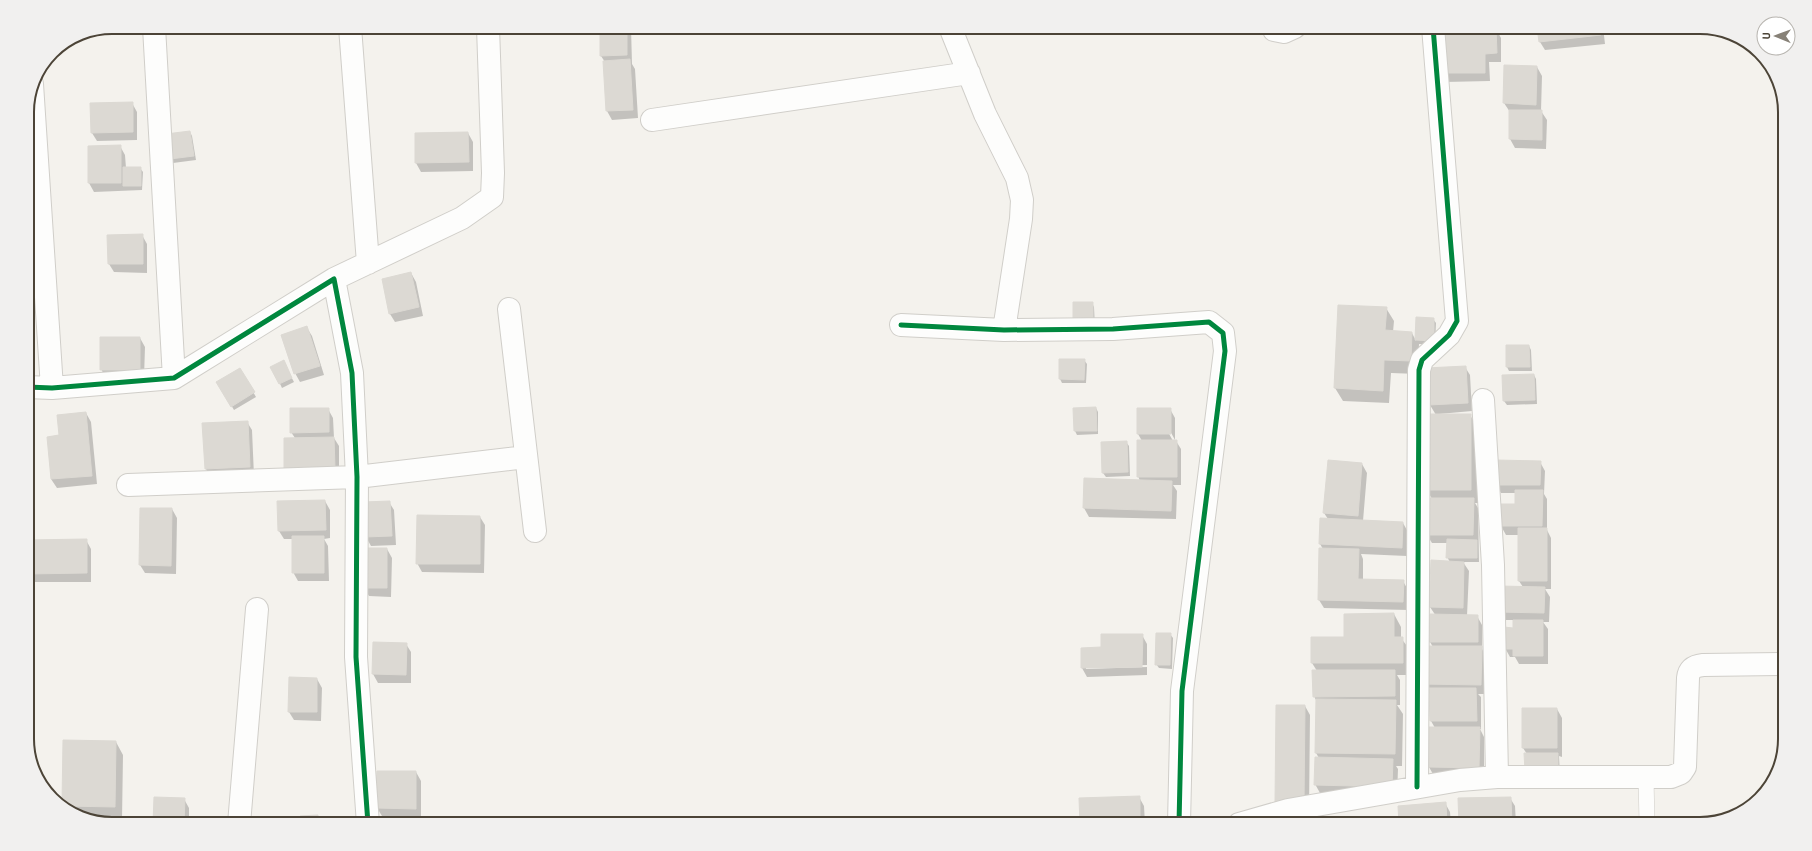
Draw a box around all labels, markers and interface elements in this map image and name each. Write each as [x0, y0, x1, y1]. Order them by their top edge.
north arrow [1756, 16, 1796, 56]
text: U [1758, 32, 1774, 40]

